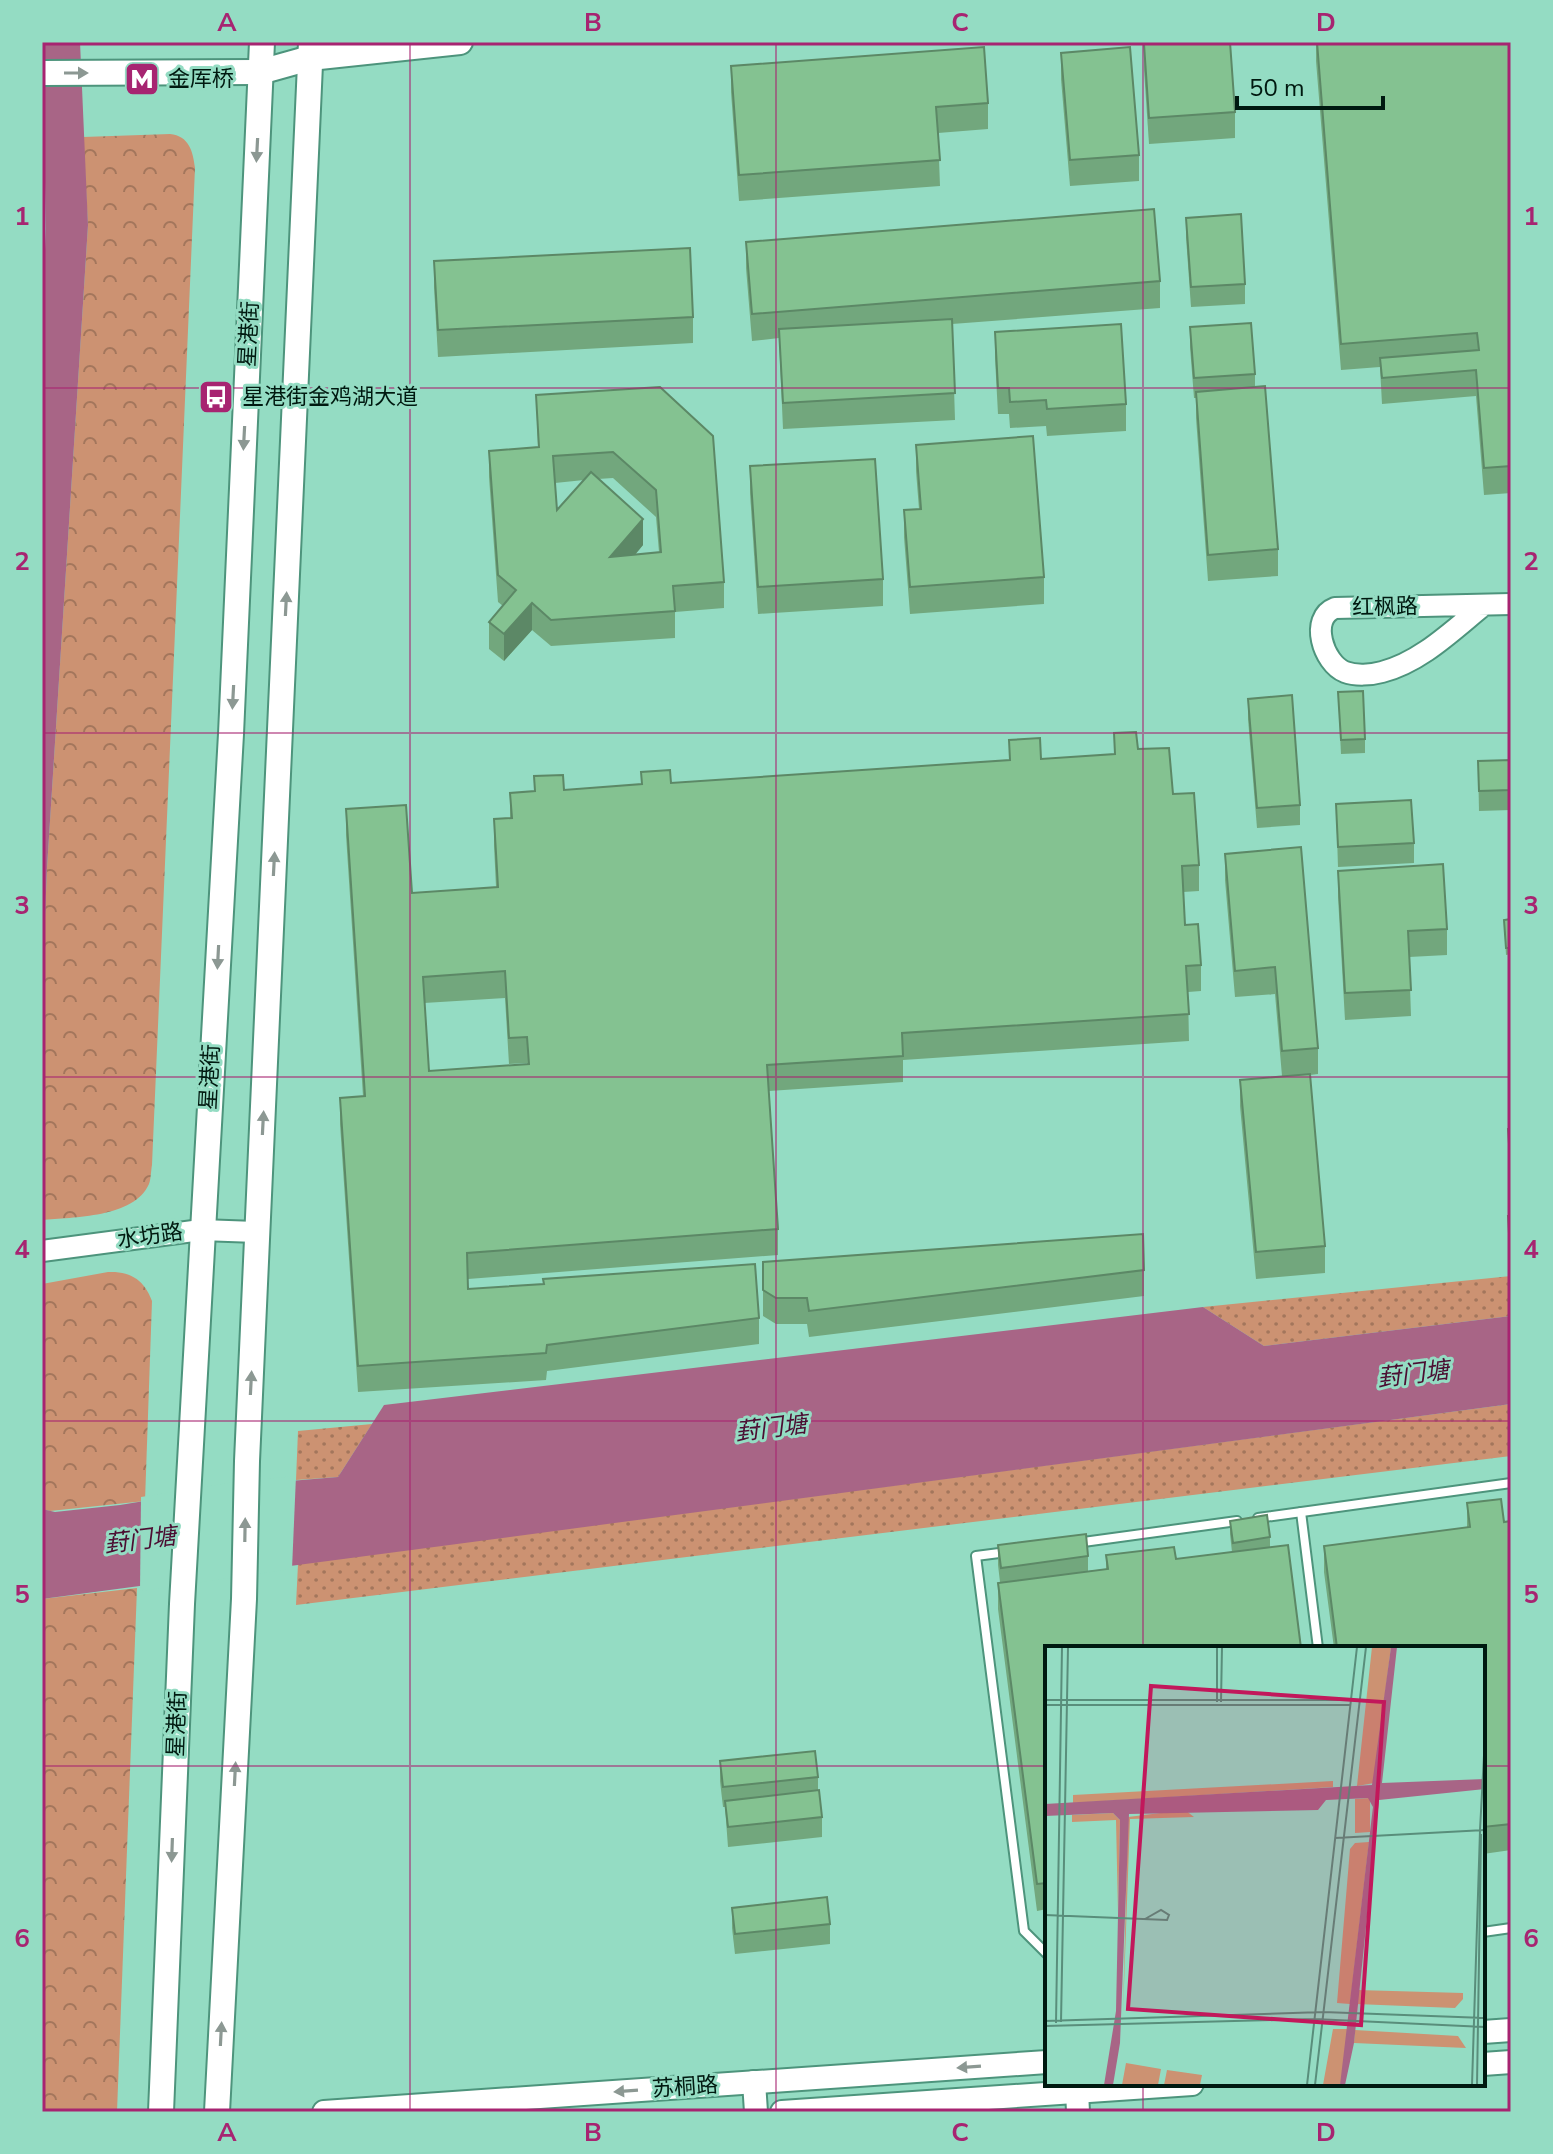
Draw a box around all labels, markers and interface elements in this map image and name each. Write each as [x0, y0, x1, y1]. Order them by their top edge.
text: A [217, 5, 237, 40]
text: B [584, 5, 602, 40]
text: C [951, 5, 969, 40]
text: D [1316, 5, 1336, 40]
metro station icon: 金厍桥 [123, 60, 161, 98]
scale bar [1237, 60, 1383, 110]
place label: 金厍桥 [168, 64, 234, 94]
one-way arrow [64, 67, 89, 79]
text: 50 m [1249, 72, 1305, 104]
one-way arrow [250, 138, 263, 163]
text: 1 [14, 199, 30, 234]
text: 1 [1523, 199, 1539, 234]
street label: 星港街 [232, 300, 266, 368]
bus stop icon: 星港街金鸡湖大道 [197, 378, 235, 416]
place label: 星港街金鸡湖大道 [242, 382, 418, 412]
one-way arrow [237, 426, 250, 451]
text: 2 [14, 544, 30, 579]
text: 2 [1523, 544, 1539, 579]
one-way arrow [279, 591, 292, 616]
street label: 红枫路 [1352, 591, 1418, 623]
one-way arrow [226, 685, 239, 710]
one-way arrow [268, 851, 281, 876]
text: 3 [14, 888, 30, 923]
text: 3 [1523, 888, 1539, 923]
one-way arrow [211, 945, 224, 970]
street label: 星港街 [193, 1043, 227, 1111]
one-way arrow [256, 1110, 269, 1135]
street label: 水坊路 [115, 1217, 185, 1255]
text: 4 [14, 1232, 30, 1267]
text: 4 [1523, 1232, 1539, 1267]
water label: 葑门塘 [1375, 1353, 1455, 1394]
one-way arrow [244, 1370, 257, 1395]
water label: 葑门塘 [733, 1407, 813, 1448]
one-way arrow [239, 1517, 252, 1542]
water label: 葑门塘 [102, 1519, 182, 1560]
text: 5 [14, 1577, 30, 1612]
text: 5 [1523, 1577, 1539, 1612]
inset map [1045, 1646, 1485, 2086]
street label: 星港街 [161, 1690, 193, 1758]
one-way arrow [228, 1761, 241, 1786]
one-way arrow [165, 1838, 178, 1863]
text: 6 [14, 1921, 30, 1956]
text: 6 [1523, 1921, 1539, 1956]
one-way arrow [215, 2021, 228, 2046]
one-way arrow [956, 2061, 981, 2074]
street label: 苏桐路 [651, 2070, 719, 2104]
one-way arrow [613, 2085, 638, 2098]
text: A [217, 2115, 237, 2150]
text: B [584, 2115, 602, 2150]
text: C [951, 2115, 969, 2150]
text: D [1316, 2115, 1336, 2150]

